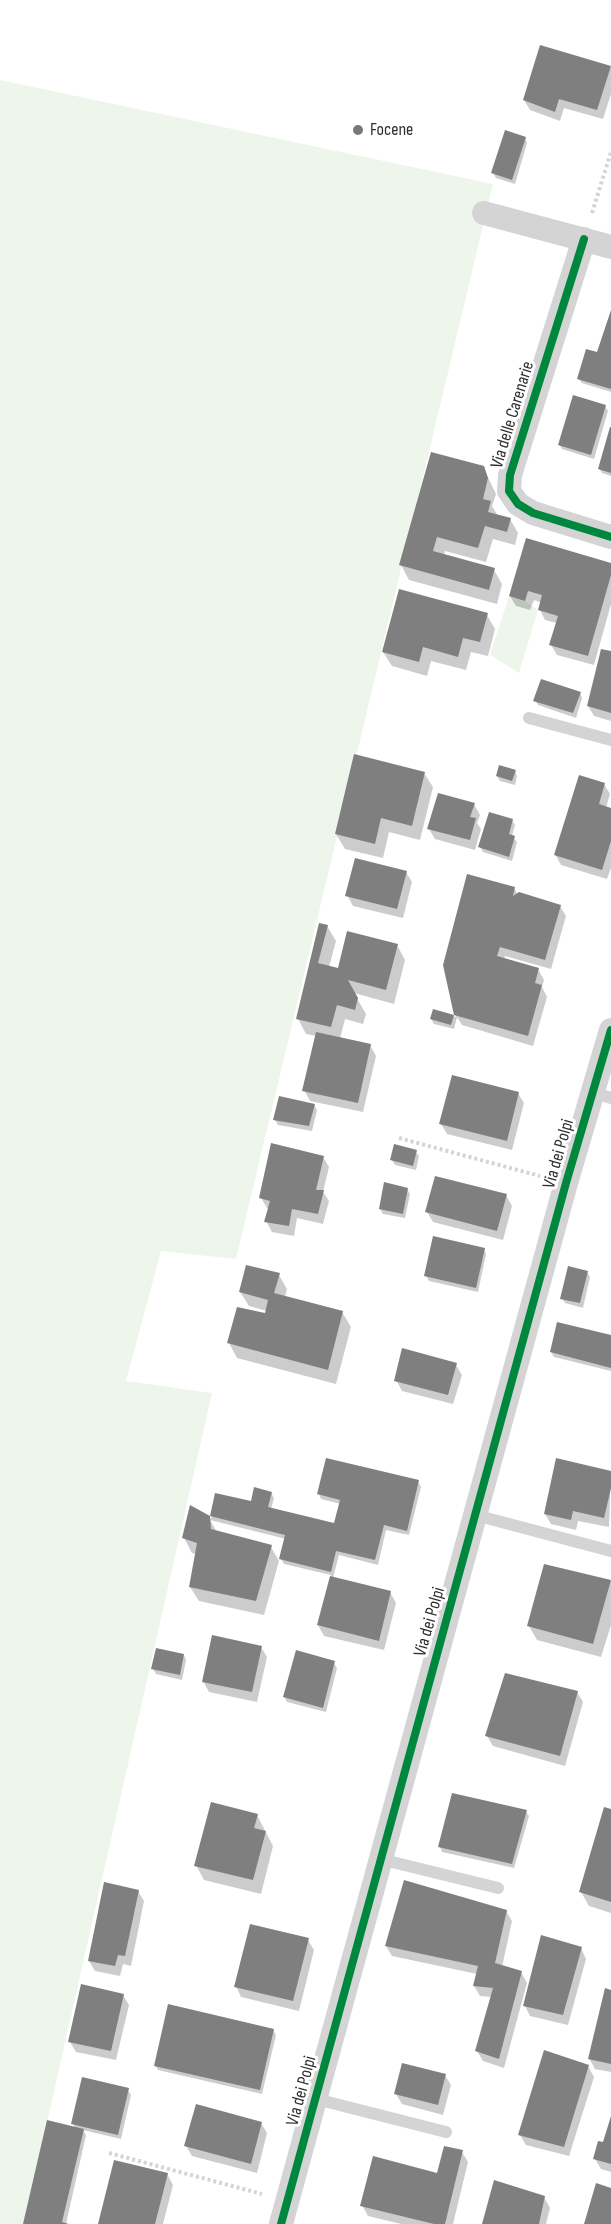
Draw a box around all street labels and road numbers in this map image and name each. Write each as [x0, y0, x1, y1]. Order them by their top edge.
street label: Via delle Carenarie [486, 359, 540, 471]
street label: Via dei Polpi [539, 1117, 579, 1191]
street label: Via dei Polpi [410, 1585, 450, 1659]
street label: Via dei Polpi [282, 2054, 322, 2128]

